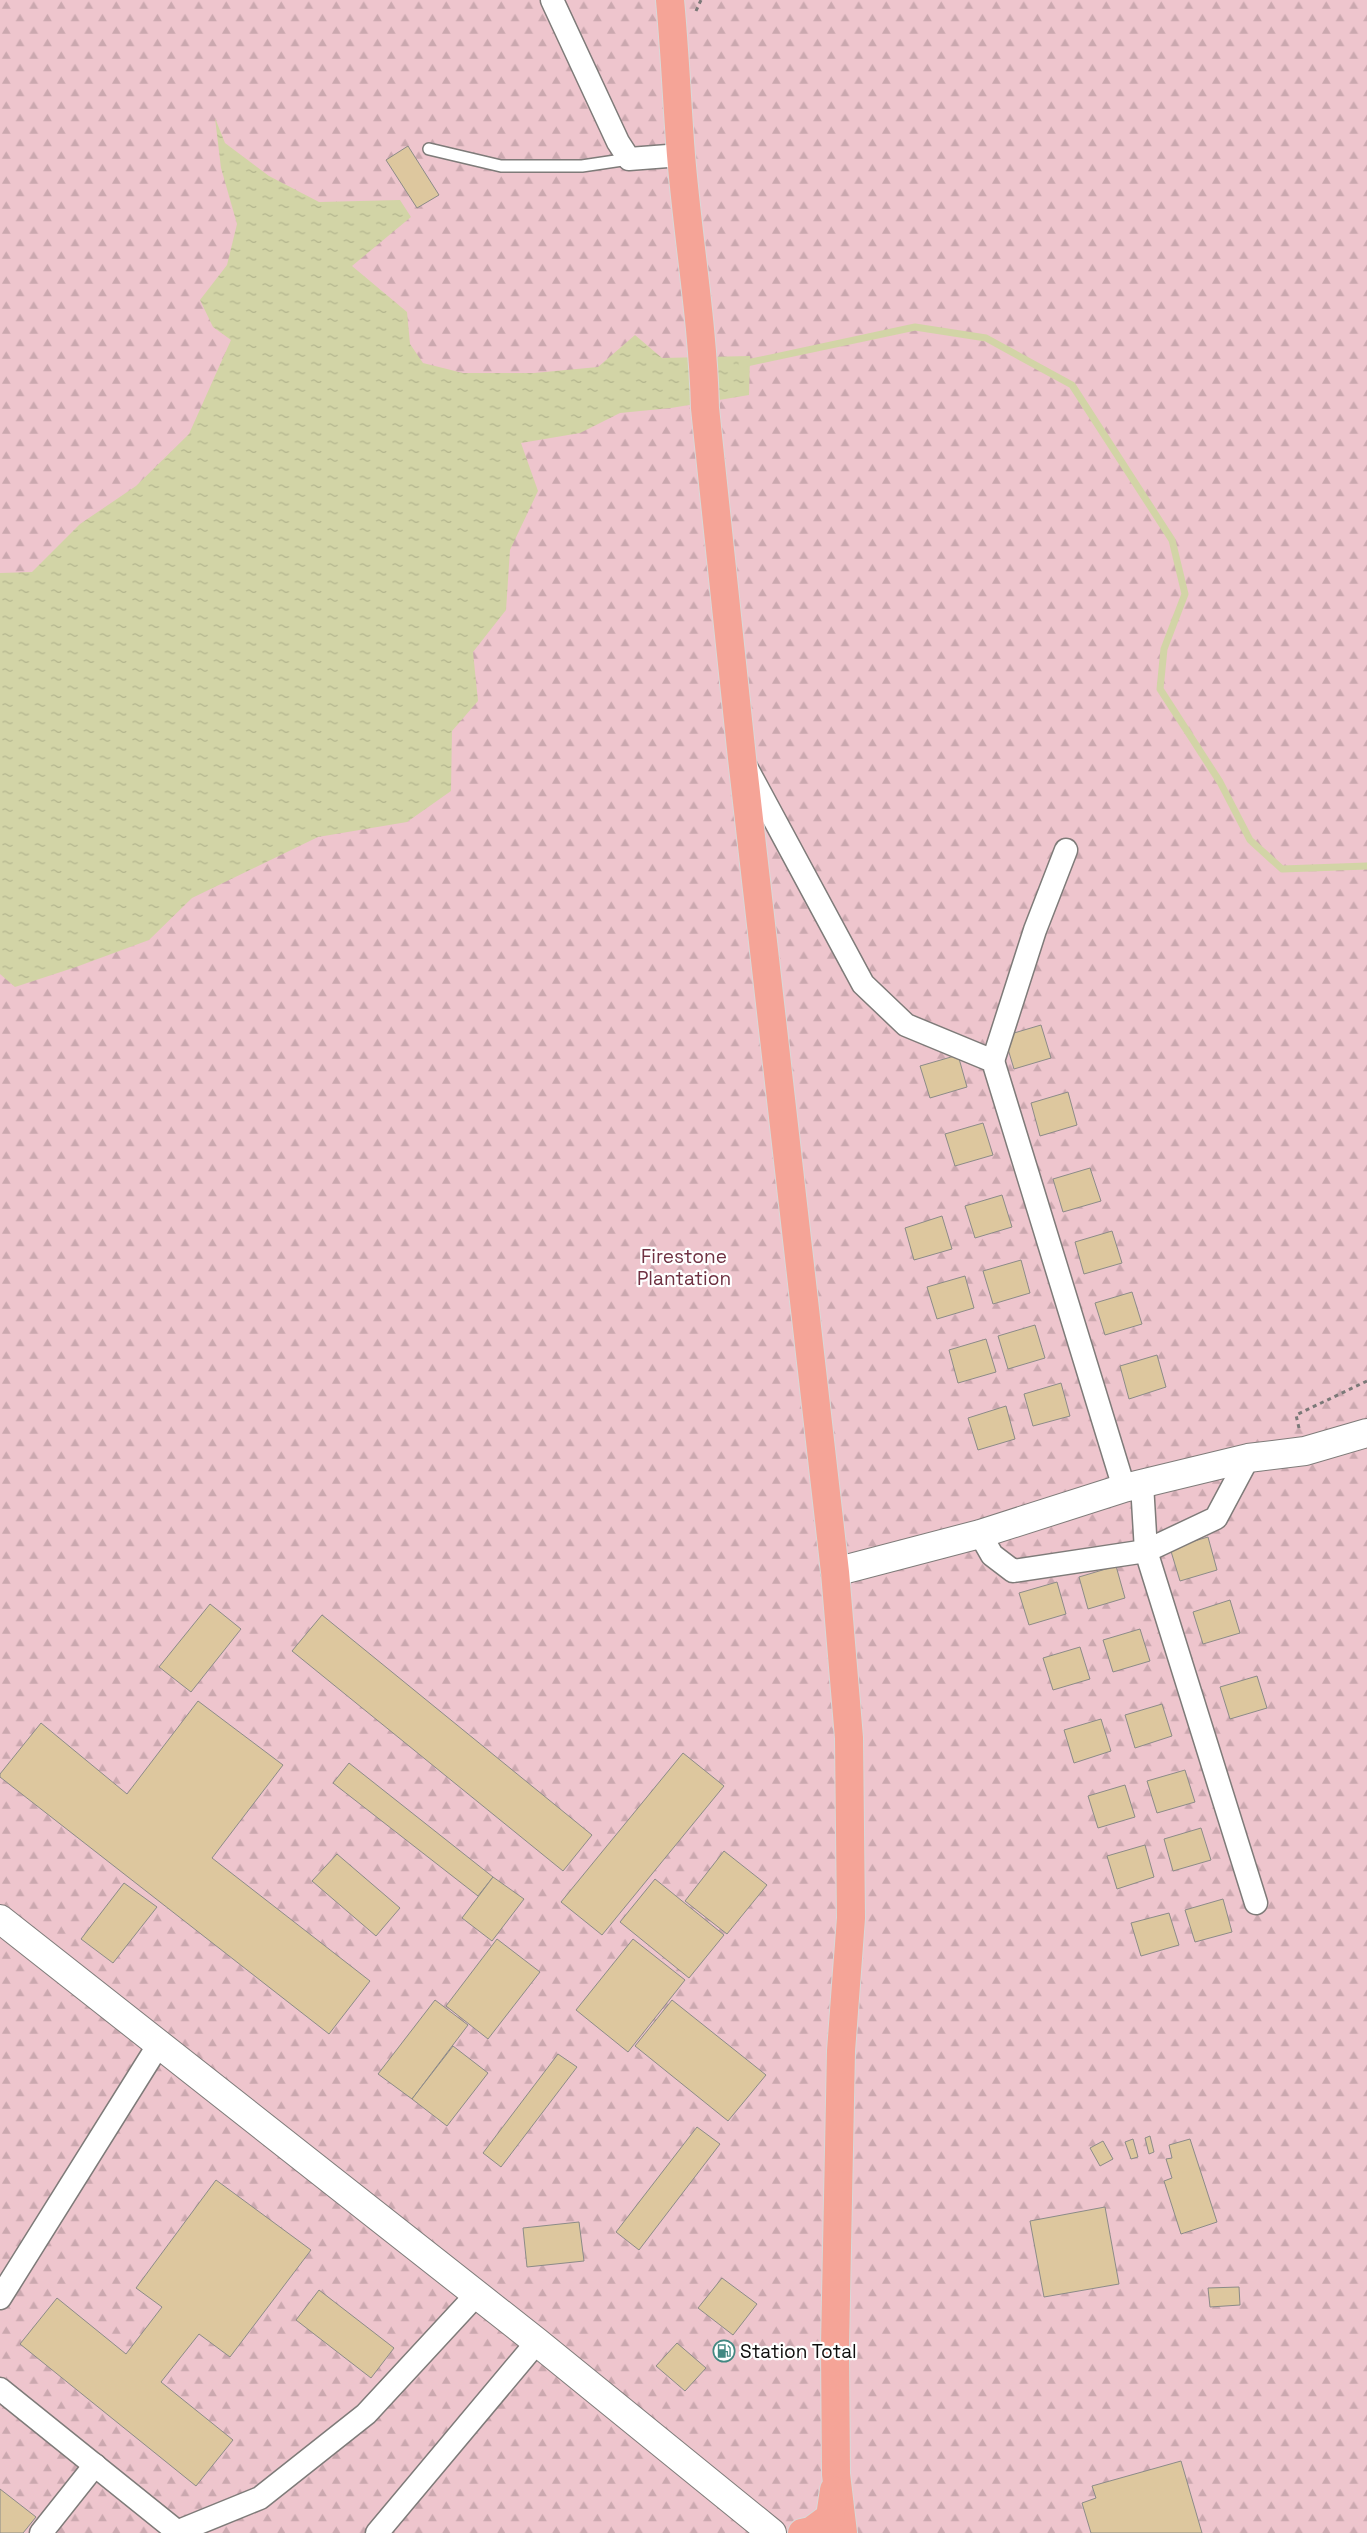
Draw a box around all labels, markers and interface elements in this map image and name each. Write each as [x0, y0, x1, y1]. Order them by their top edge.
park label: Firestone Plantation [637, 1244, 731, 1291]
fuel station icon: Station Total [712, 2339, 736, 2363]
place label: Station Total [740, 2339, 857, 2364]

